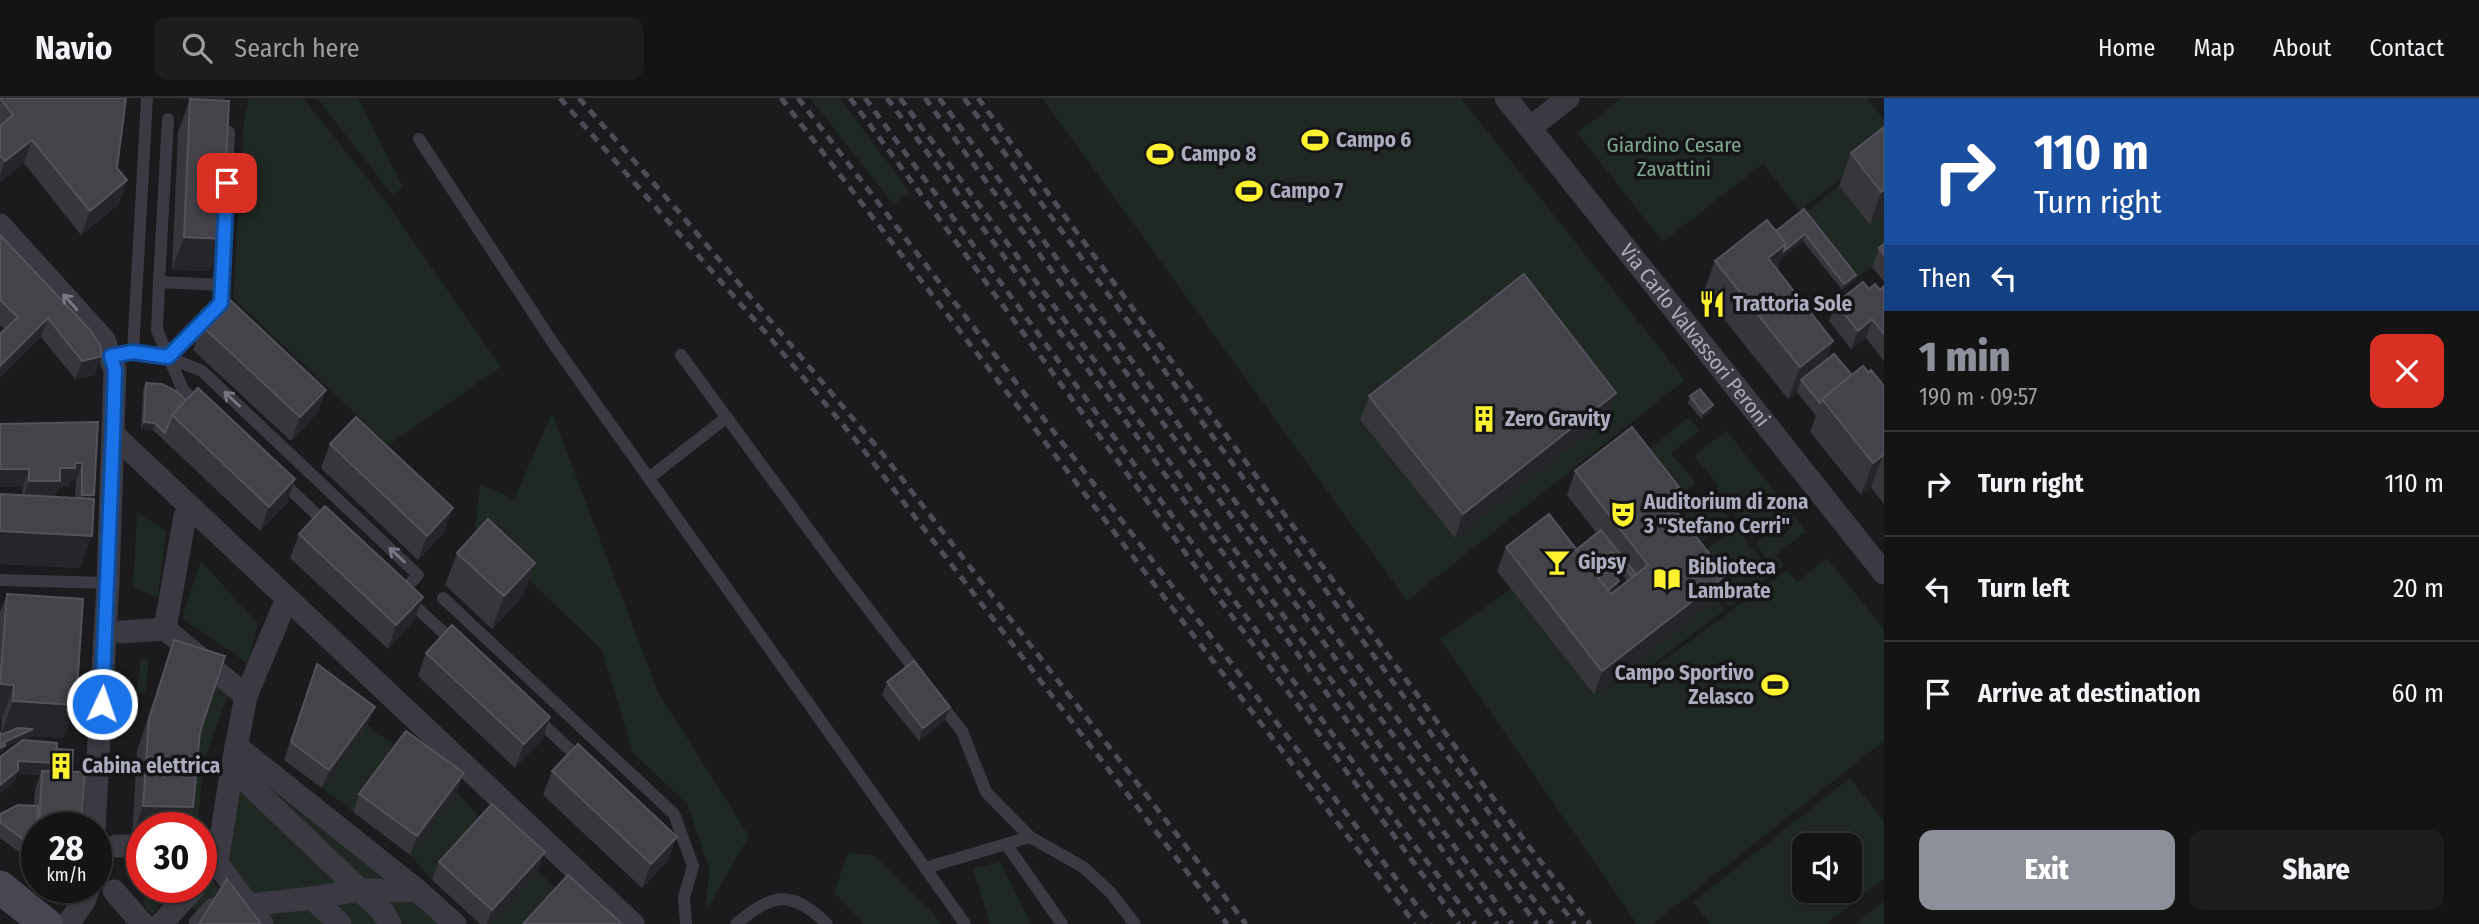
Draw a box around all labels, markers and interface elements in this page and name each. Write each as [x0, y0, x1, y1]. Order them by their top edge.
search box [154, 17, 644, 80]
text: Navio [35, 28, 112, 68]
icon: search [178, 29, 216, 67]
text: Search here [234, 33, 360, 64]
text: Home [2098, 34, 2155, 62]
text: Map [2193, 34, 2235, 62]
text: About [2273, 34, 2331, 62]
text: Contact [2369, 34, 2444, 62]
text: 110 m [2034, 123, 2149, 182]
sports icon: Campo 6 [1300, 125, 1330, 155]
icon: right [1919, 126, 2010, 217]
place label: Campo 6 [1336, 127, 1411, 153]
park label: Giardino Cesare Zavattini [1607, 132, 1741, 182]
sports icon: Campo 8 [1145, 139, 1175, 169]
place label: Campo 8 [1181, 141, 1256, 167]
pin [197, 153, 257, 213]
icon: arrive [208, 164, 246, 202]
sports icon: Campo 7 [1234, 176, 1264, 206]
place label: Campo 7 [1270, 178, 1343, 204]
text: Turn right [2034, 183, 2161, 221]
street label: Via Carlo Valvassori Peroni [1614, 238, 1775, 432]
icon: left [1985, 259, 2023, 297]
text: Then [1919, 263, 1971, 294]
restaurant icon: Trattoria Sole [1697, 289, 1727, 319]
place label: Trattoria Sole [1733, 291, 1852, 317]
one-way arrow [62, 293, 78, 311]
text: 1 min [1919, 332, 2010, 382]
button: close [2370, 334, 2444, 408]
text: 190 m · 09:57 [1919, 383, 2037, 411]
one-way arrow [224, 391, 241, 408]
building icon: Zero Gravity [1469, 404, 1499, 434]
place label: Zero Gravity [1505, 406, 1611, 432]
icon: right [1919, 465, 1957, 503]
text: Turn right [1978, 468, 2084, 499]
text: 110 m [2384, 468, 2444, 499]
place label: Auditorium di zona 3 "Stefano Cerri" [1643, 489, 1808, 539]
theatre icon: Auditorium di zona 3 "Stefano Cerri" [1608, 499, 1638, 529]
one-way arrow [389, 547, 406, 564]
bar icon: Gipsy [1542, 547, 1572, 577]
place label: Gipsy [1578, 549, 1627, 575]
place label: Biblioteca Lambrate [1688, 554, 1776, 604]
library icon: Biblioteca Lambrate [1652, 564, 1682, 594]
icon: left [1919, 570, 1957, 608]
text: Turn left [1978, 573, 2070, 604]
text: 20 m [2393, 573, 2444, 604]
place label: Campo Sportivo Zelasco [1615, 660, 1754, 710]
position arrow [65, 667, 139, 741]
sports icon: Campo Sportivo Zelasco [1760, 670, 1790, 700]
icon: arrive [1919, 675, 1957, 713]
text: Arrive at destination [1978, 678, 2201, 709]
text: 60 m [2391, 678, 2444, 709]
building icon: Cabina elettrica [46, 751, 76, 781]
place label: Cabina elettrica [82, 753, 220, 779]
speed limit sign: 30 [126, 812, 217, 903]
text: 28 [49, 827, 84, 869]
button: Exit [1919, 830, 2175, 910]
button: Share [2189, 830, 2444, 910]
map controls [1792, 833, 1862, 903]
button: sound [1792, 833, 1862, 903]
text: km/h [46, 864, 87, 886]

